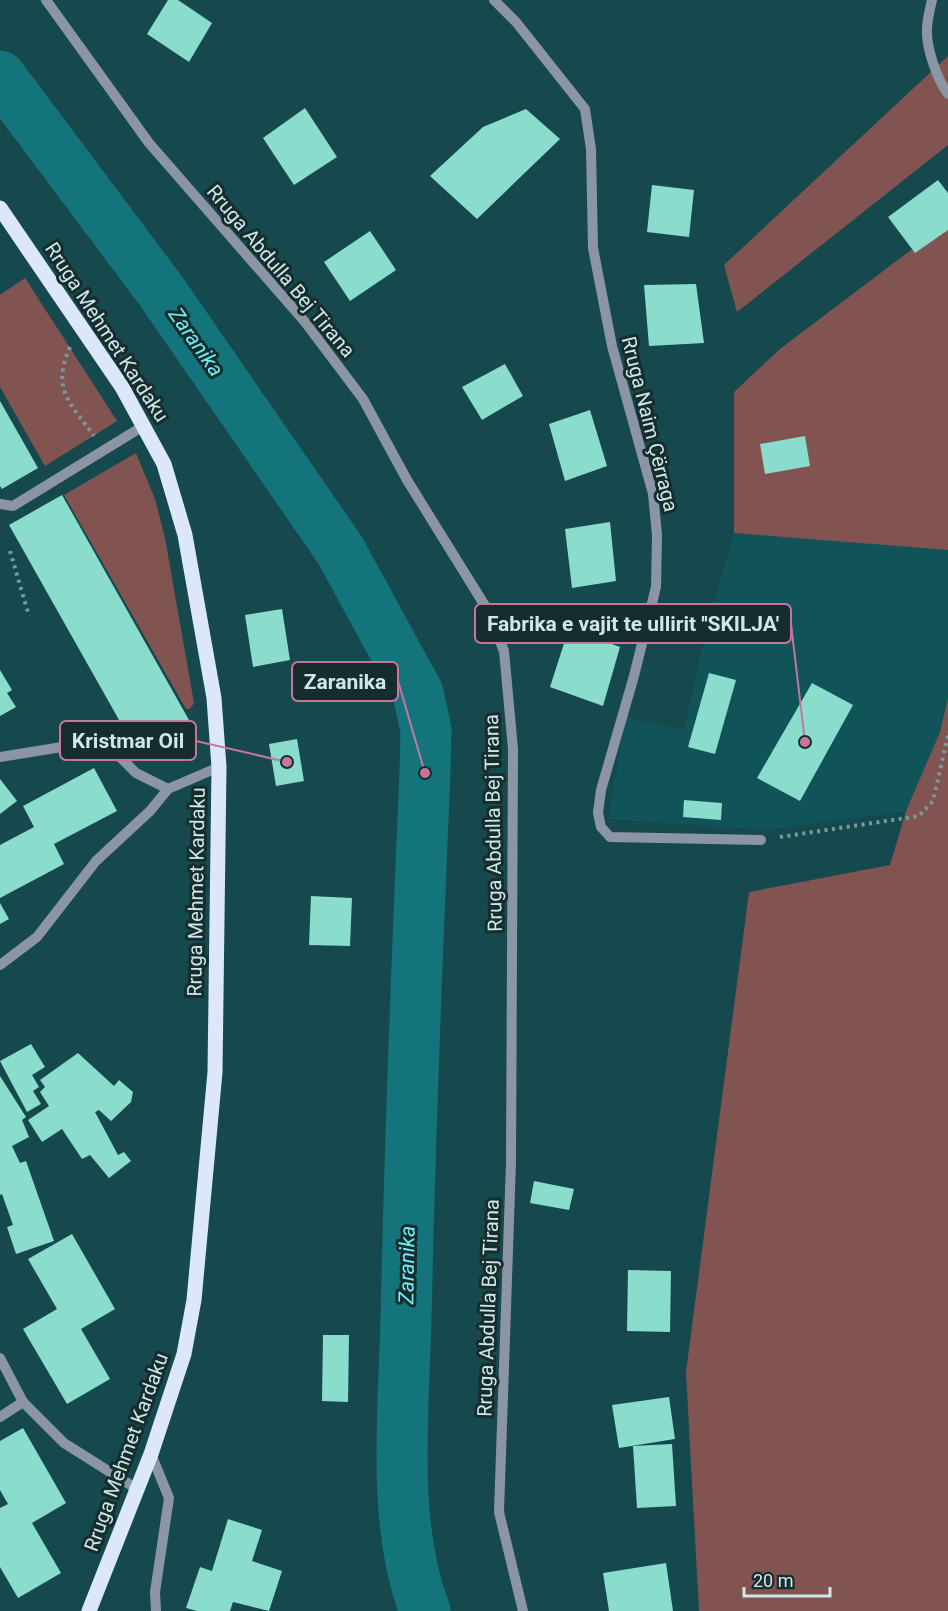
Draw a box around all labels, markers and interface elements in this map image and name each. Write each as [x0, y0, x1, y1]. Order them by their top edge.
street label: Rruga Abdulla Bej Tirana [202, 180, 360, 362]
street label: Rruga Mehmet Kardaku [40, 238, 174, 426]
water label: Zaranika [163, 302, 228, 381]
street label: Rruga Naim Çërraga [617, 334, 683, 514]
callout: Fabrika e vajit te ullirit ''SKILJA' [475, 604, 791, 643]
text: Fabrika e vajit te ullirit ''SKILJA' [487, 612, 779, 636]
callout: Zaranika [292, 662, 398, 701]
text: Zaranika [304, 670, 386, 694]
street label: Rruga Abdulla Bej Tirana [479, 714, 507, 932]
callout: Kristmar Oil [60, 721, 196, 760]
text: Kristmar Oil [72, 729, 184, 753]
street label: Rruga Mehmet Kardaku [182, 787, 210, 997]
street label: Rruga Abdulla Bej Tirana [472, 1199, 504, 1417]
water label: Zaranika [394, 1226, 420, 1305]
street label: Rruga Mehmet Kardaku [79, 1350, 173, 1554]
scale bar [744, 1560, 830, 1598]
text: 20 m [753, 1570, 793, 1591]

